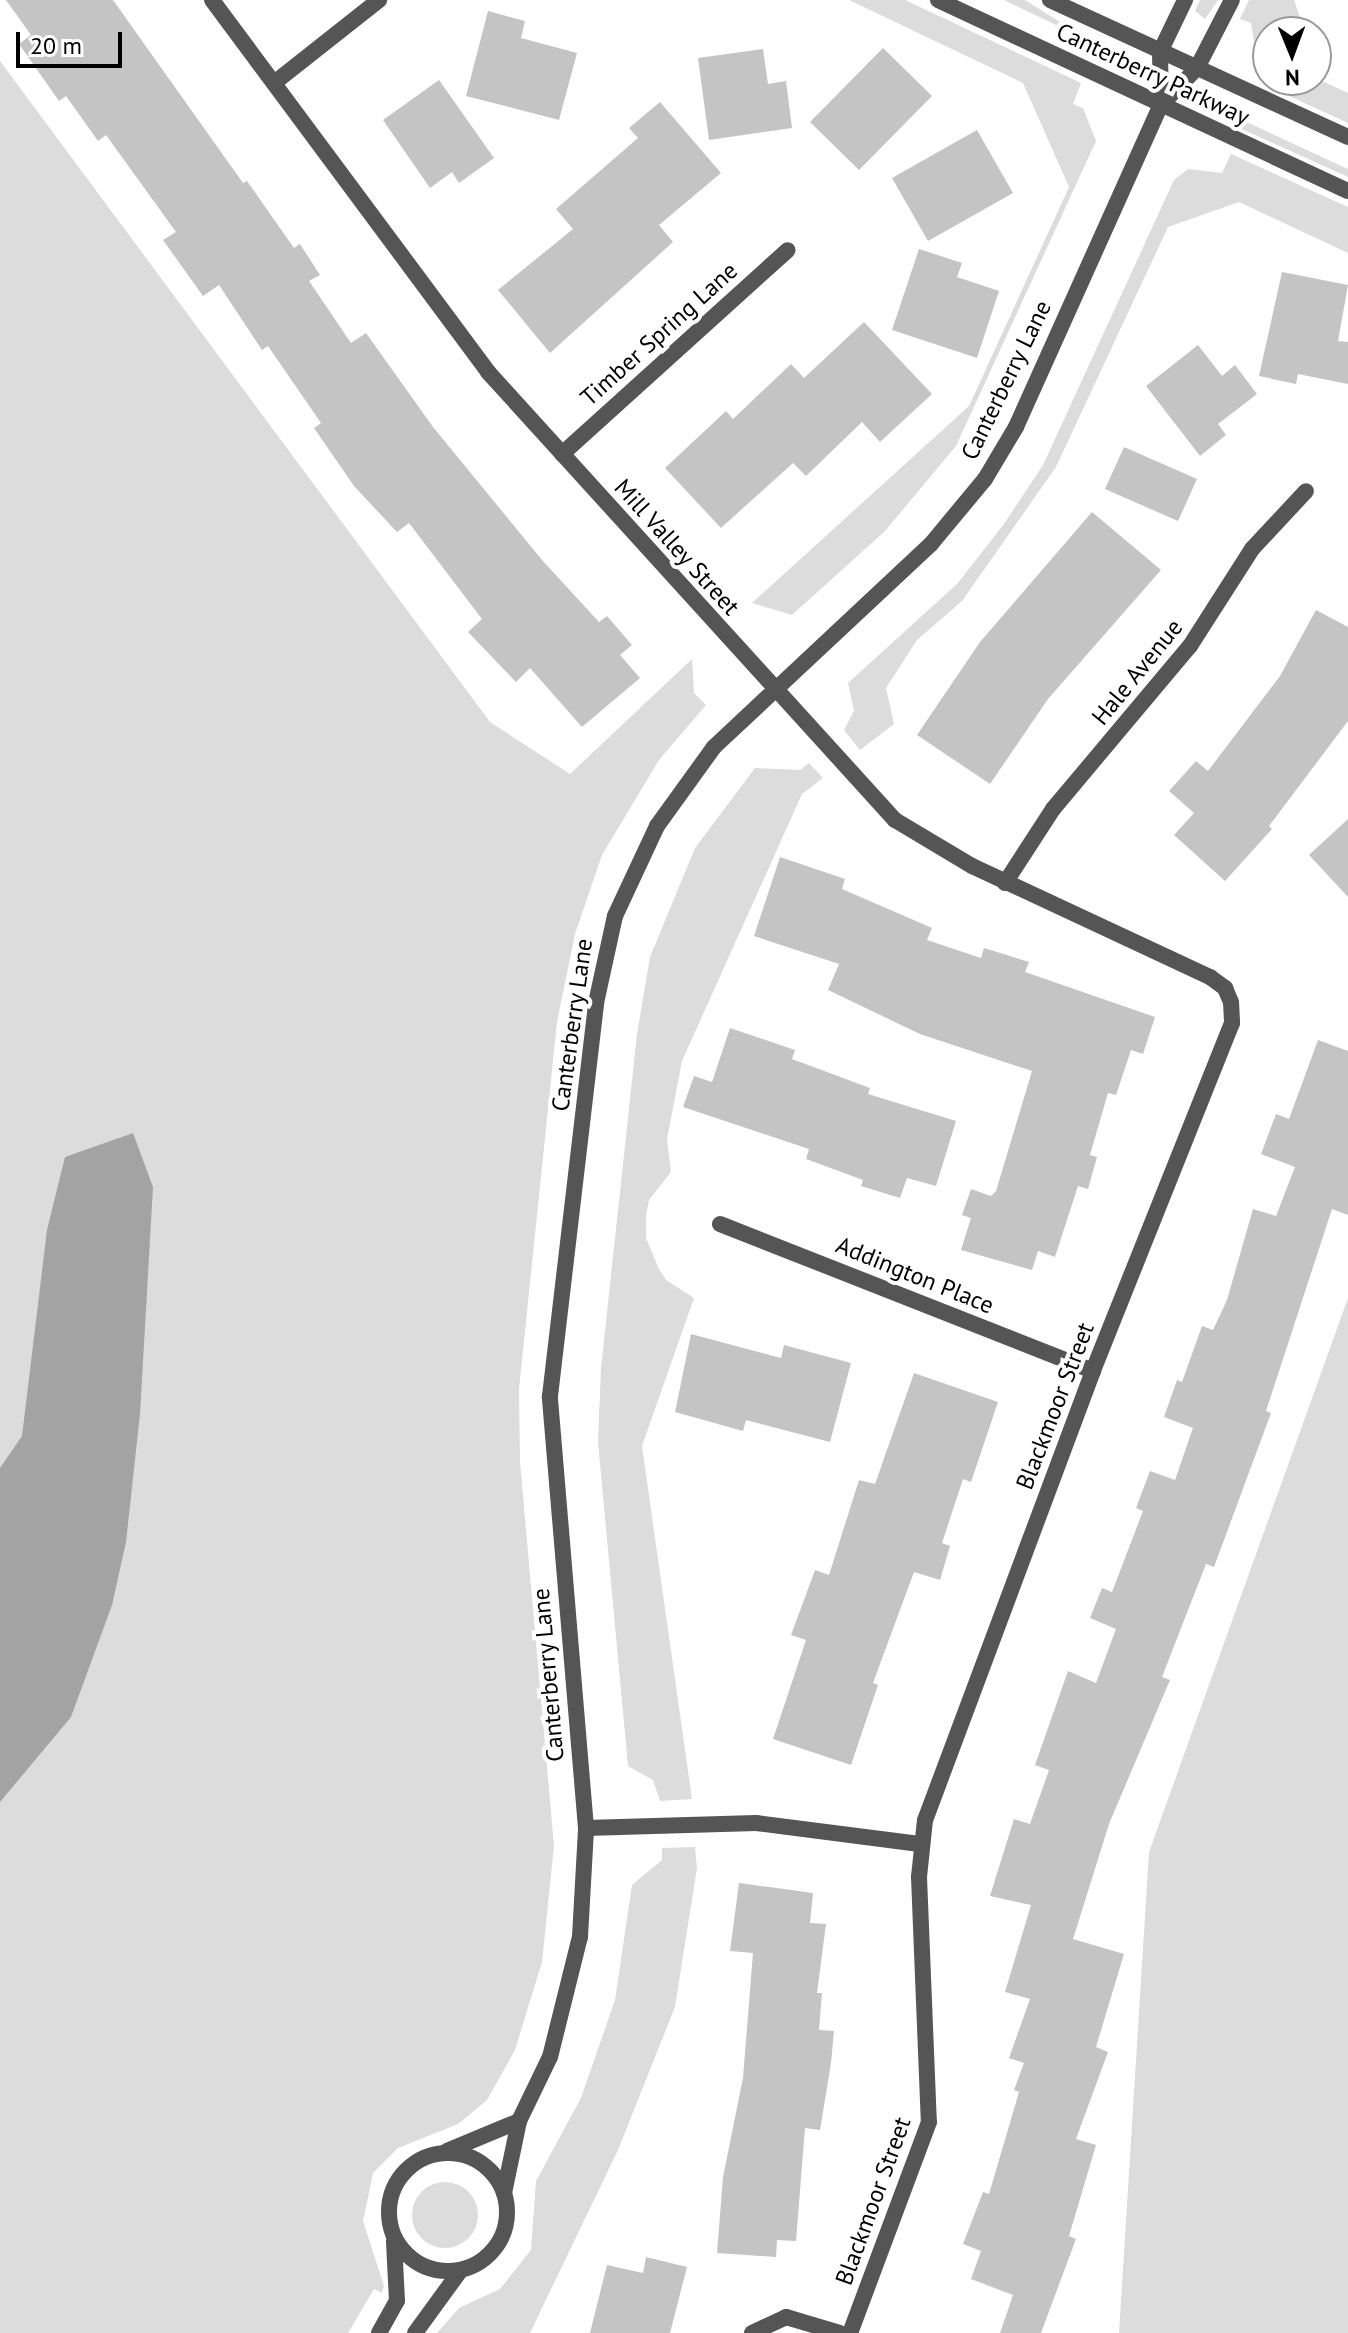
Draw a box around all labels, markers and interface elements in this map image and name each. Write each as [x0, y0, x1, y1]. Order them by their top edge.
scale bar [20, 16, 126, 66]
street label: Canterberry Parkway [1052, 16, 1254, 132]
north arrow [1252, 16, 1332, 96]
text: 20 m [30, 30, 82, 61]
text: N [1285, 64, 1300, 92]
street label: Timber Spring Lane [575, 256, 743, 412]
street label: Canterberry Lane [955, 295, 1057, 465]
street label: Mill Valley Street [608, 472, 746, 622]
street label: Hale Avenue [1085, 613, 1189, 731]
street label: Canterberry Lane [546, 936, 598, 1114]
street label: Addington Place [832, 1230, 998, 1320]
street label: Blackmoor Street [1010, 1319, 1100, 1493]
street label: Canterberry Lane [526, 1587, 570, 1763]
street label: Blackmoor Street [829, 2113, 917, 2289]

